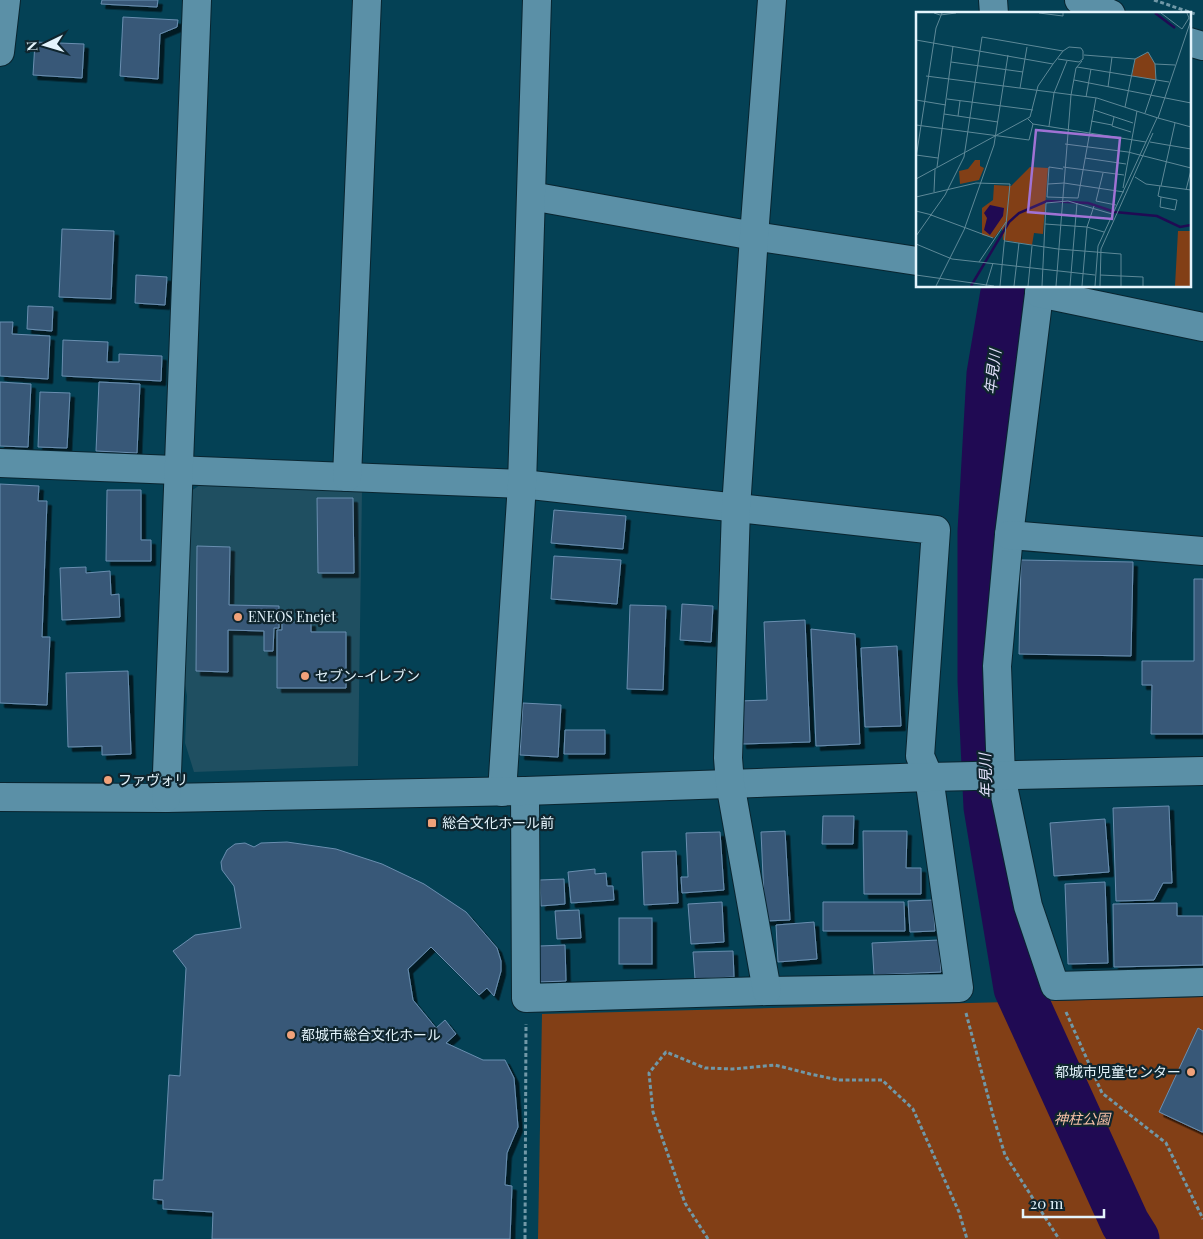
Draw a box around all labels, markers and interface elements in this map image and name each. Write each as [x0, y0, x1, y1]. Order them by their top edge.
inset map [916, 12, 1190, 288]
north arrow [20, 20, 70, 70]
text: N [22, 40, 41, 52]
water label: 年見川 [979, 346, 1005, 395]
place label: ENEOS Enejet [248, 607, 337, 626]
marker: ENEOS Enejet [232, 611, 244, 623]
place label: セブン-イレブン [315, 666, 420, 685]
marker: セブン-イレブン [299, 670, 311, 682]
water label: 年見川 [974, 751, 996, 799]
place label: ファヴォリ [118, 770, 188, 789]
marker: ファヴォリ [102, 774, 114, 786]
place label: 総合文化ホール前 [442, 813, 554, 832]
marker: 総合文化ホール前 [426, 817, 438, 829]
place label: 都城市総合文化ホール [301, 1025, 441, 1044]
marker: 都城市総合文化ホール [285, 1029, 297, 1041]
place label: 都城市児童センター [1055, 1062, 1181, 1081]
marker: 都城市児童センター [1185, 1066, 1197, 1078]
park label: 神柱公園 [1054, 1109, 1112, 1128]
scale bar [1023, 1186, 1104, 1218]
text: 20 m [1030, 1193, 1064, 1213]

